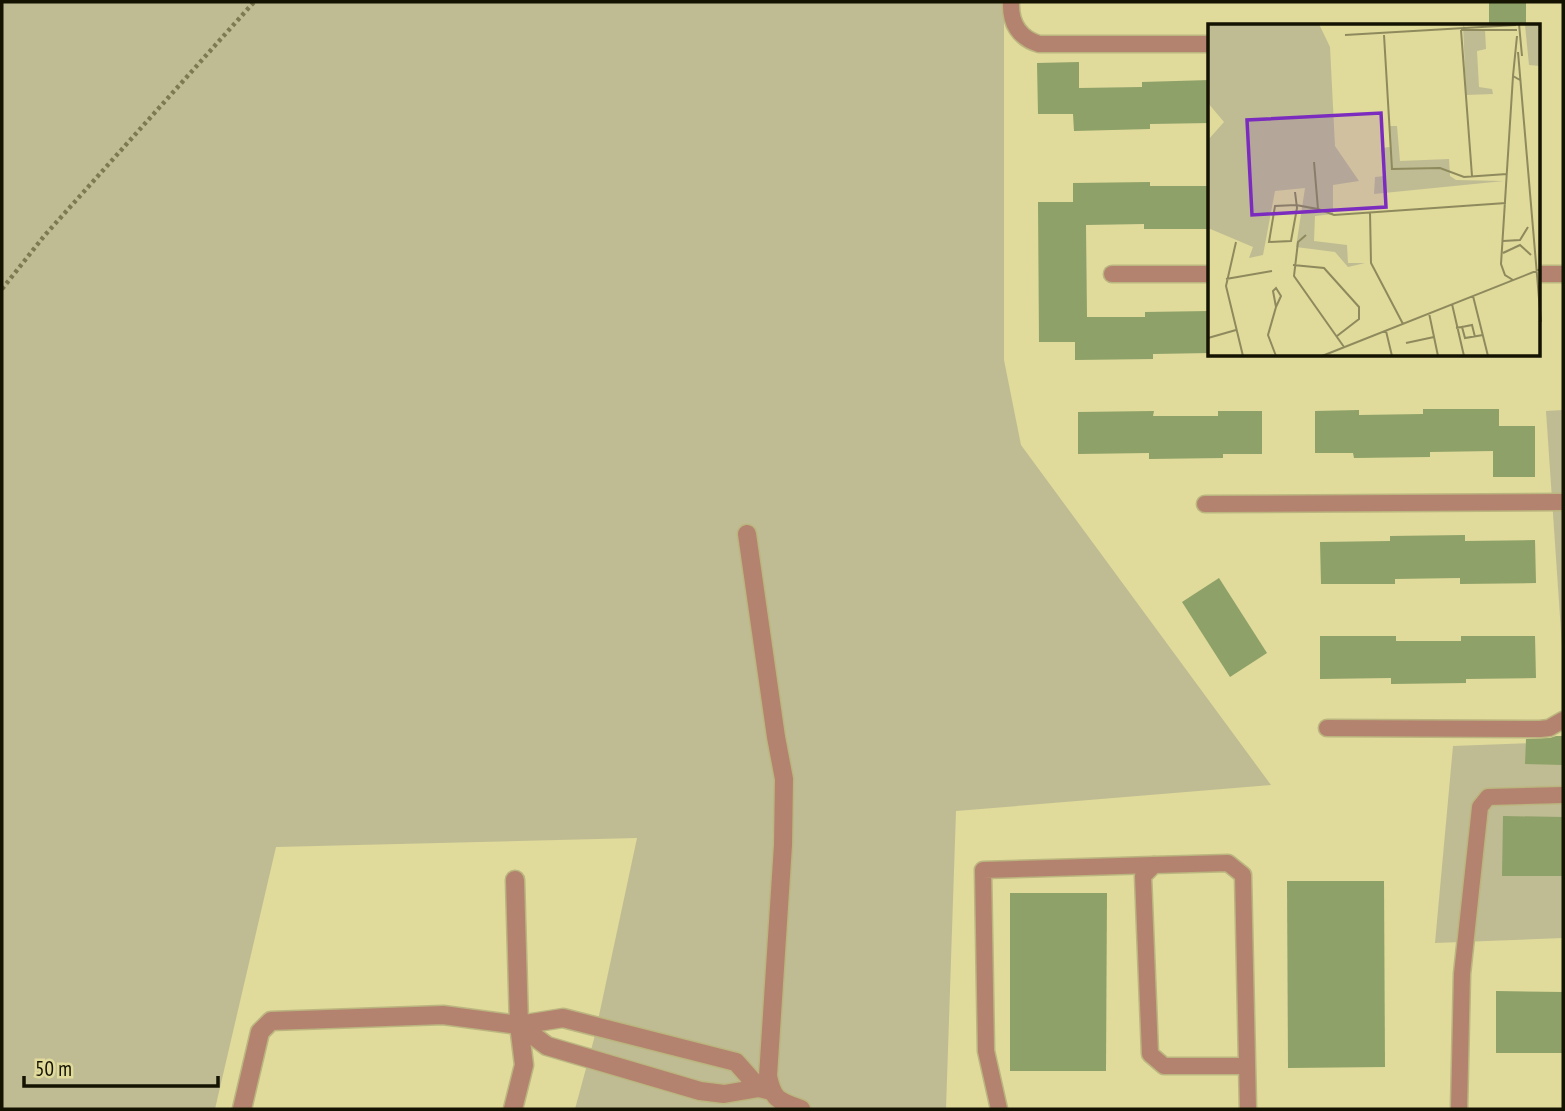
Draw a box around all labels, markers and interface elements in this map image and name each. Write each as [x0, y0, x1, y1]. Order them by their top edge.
inset map [1208, 24, 1540, 357]
scale bar [24, 1044, 219, 1088]
text: 50 m [35, 1055, 72, 1082]

